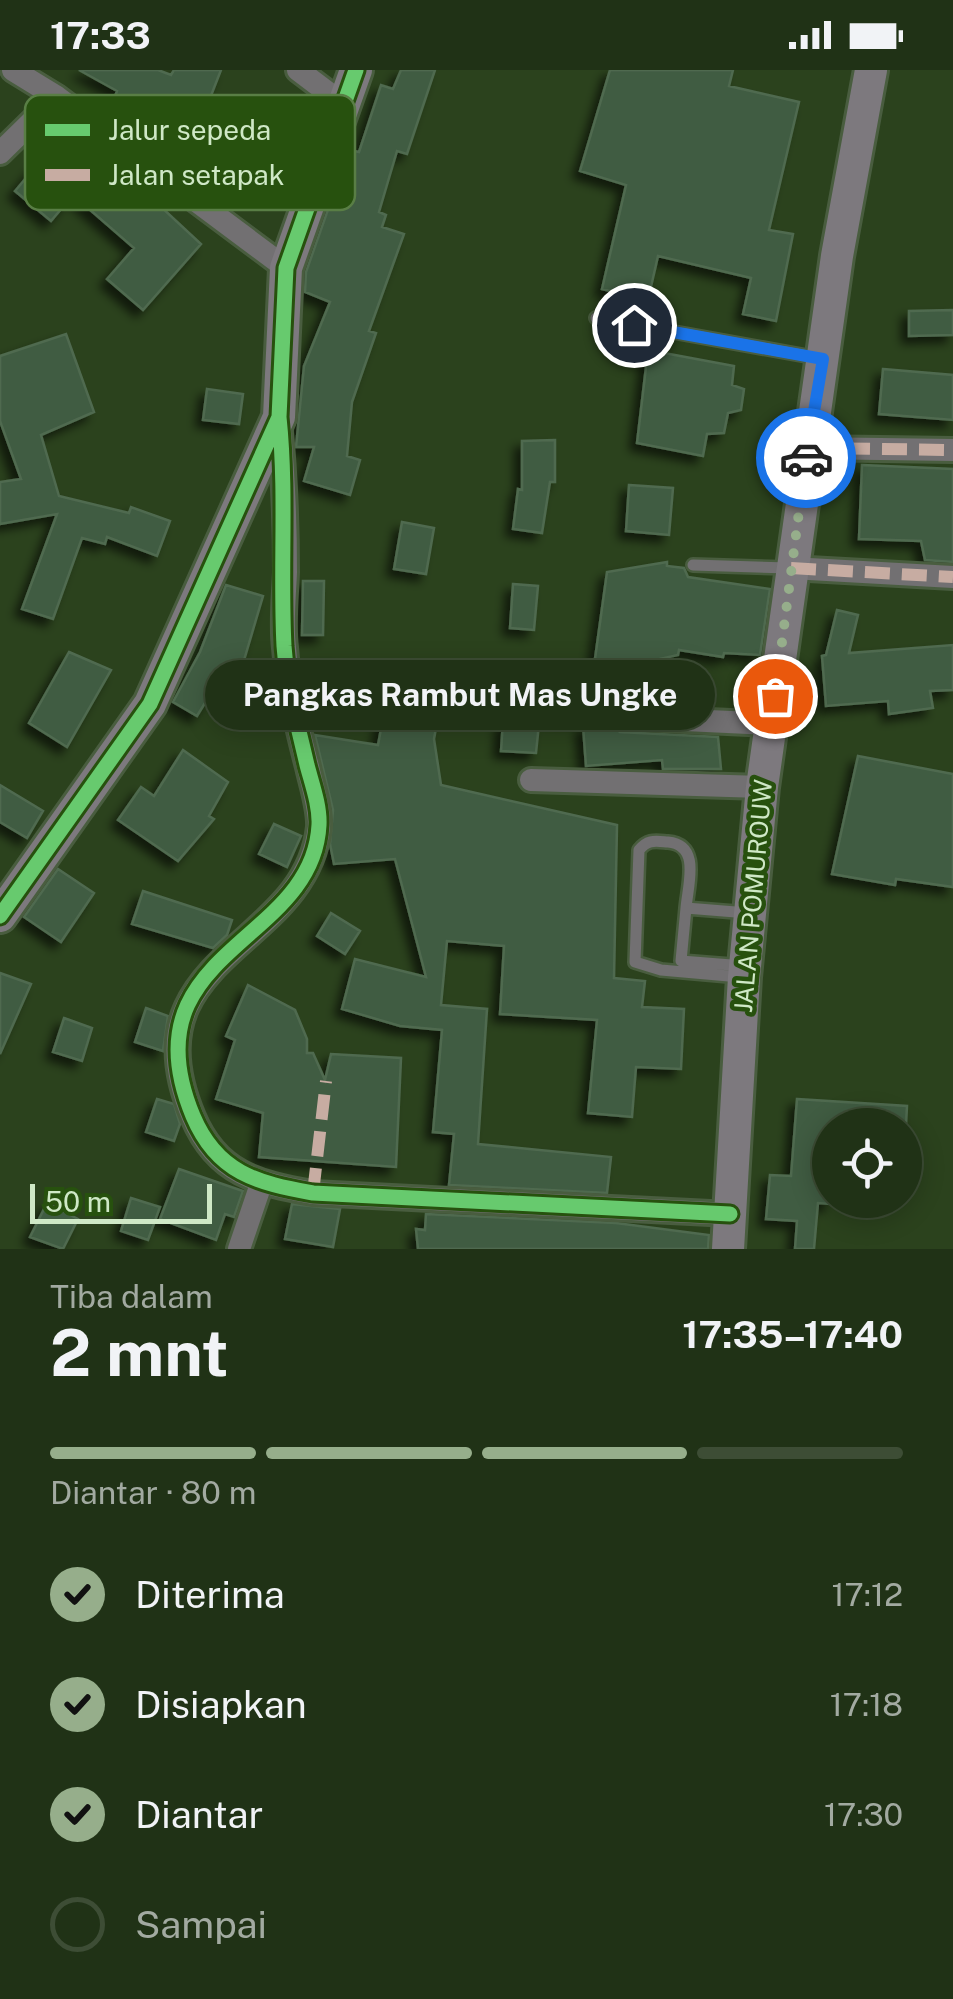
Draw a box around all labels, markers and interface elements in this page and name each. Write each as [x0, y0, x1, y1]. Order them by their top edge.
text: 17:33 [50, 13, 151, 58]
legend [25, 95, 355, 210]
text: Jalur sepeda [108, 113, 271, 146]
text: Jalan setapak [108, 158, 285, 191]
pin [592, 283, 677, 368]
icon: home [607, 298, 662, 353]
courier [756, 408, 856, 508]
icon: car [779, 431, 834, 486]
pin [733, 654, 818, 739]
callout: Pangkas Rambut Mas Ungke [205, 661, 715, 731]
icon: bag [748, 669, 803, 724]
text: Pangkas Rambut Mas Ungke [243, 676, 677, 713]
street label: JALAN POMUROUW [728, 778, 778, 1014]
map controls [812, 1108, 922, 1218]
button: locate [812, 1108, 922, 1218]
scale bar [30, 1179, 212, 1224]
text: 50 m [45, 1185, 111, 1218]
text: Tiba dalam [50, 1278, 213, 1315]
text: 17:35–17:40 [682, 1312, 903, 1357]
text: 2 mnt [50, 1314, 229, 1391]
text: Diantar · 80 m [50, 1474, 256, 1511]
icon: check [50, 1567, 105, 1622]
text: Diterima [135, 1572, 285, 1617]
text: 17:12 [831, 1576, 903, 1613]
icon: check [50, 1677, 105, 1732]
text: Disiapkan [135, 1682, 307, 1727]
text: 17:18 [830, 1686, 903, 1723]
icon: check [50, 1787, 105, 1842]
text: Diantar [135, 1792, 263, 1837]
text: 17:30 [824, 1796, 903, 1833]
text: Sampai [135, 1902, 267, 1947]

